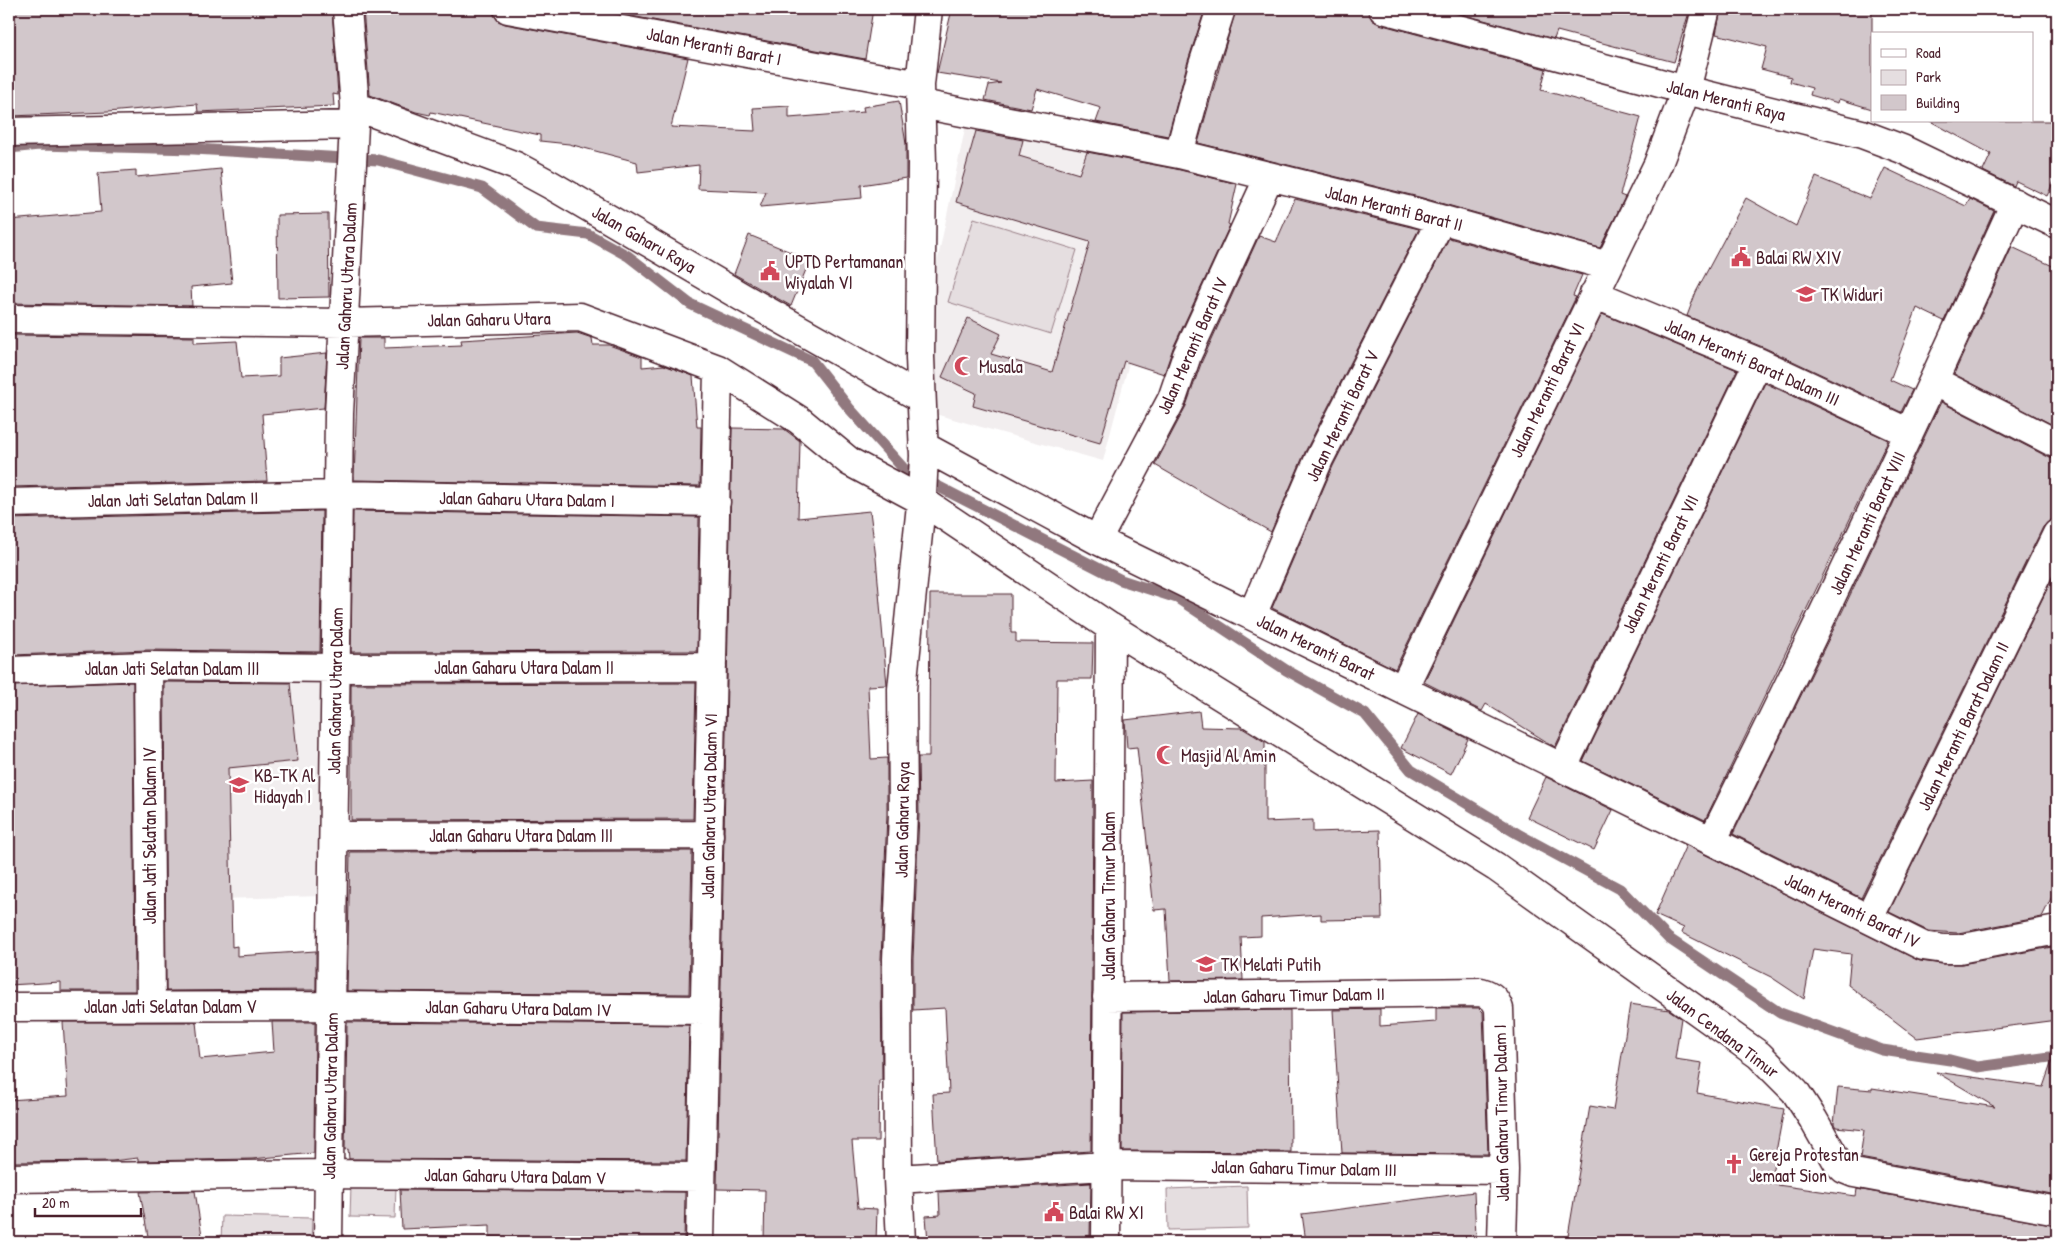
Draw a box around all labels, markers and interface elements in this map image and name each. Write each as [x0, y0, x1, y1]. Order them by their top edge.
street label: Jalan Meranti Barat I [644, 21, 784, 71]
legend [1871, 32, 2034, 122]
text: Road [1916, 42, 1941, 63]
text: Park [1916, 66, 1941, 87]
street label: Jalan Meranti Raya [1664, 73, 1788, 127]
text: Building [1916, 92, 1960, 113]
street label: Jalan Meranti Barat II [1322, 179, 1466, 237]
street label: Jalan Gaharu Raya [587, 199, 701, 279]
street label: Jalan Gaharu Utara Dalam [329, 202, 363, 370]
place label: Balai RW XIV [1756, 245, 1842, 270]
public building icon: Balai RW XIV [1730, 246, 1752, 268]
place label: UPTD Pertamanan Wiyalah VI [785, 249, 903, 295]
public building icon: UPTD Pertamanan Wiyalah VI [759, 260, 781, 282]
street label: Jalan Meranti Barat IV [1151, 273, 1234, 418]
place label: TK Widuri [1821, 282, 1883, 307]
school or university icon: TK Widuri [1795, 283, 1817, 305]
street label: Jalan Gaharu Utara [427, 305, 551, 333]
street label: Jalan Meranti Barat Dalam III [1660, 312, 1844, 412]
street label: Jalan Meranti Barat VI [1504, 318, 1590, 462]
street label: Jalan Meranti Barat V [1299, 346, 1385, 486]
place label: Musala [979, 354, 1023, 379]
mosque icon: Musala [953, 355, 975, 377]
street label: Jalan Meranti Barat VIII [1823, 447, 1911, 599]
street label: Jalan Jati Selatan Dalam II [87, 485, 259, 513]
street label: Jalan Gaharu Utara Dalam I [439, 485, 615, 513]
street label: Jalan Meranti Barat VII [1616, 491, 1704, 637]
street label: Jalan Gaharu Utara Dalam [321, 607, 349, 775]
street label: Jalan Meranti Barat [1253, 608, 1380, 687]
street label: Jalan Meranti Barat Dalam II [1911, 637, 2015, 815]
street label: Jalan Gaharu Utara Dalam II [434, 655, 614, 680]
street label: Jalan Jati Selatan Dalam III [84, 656, 260, 681]
street label: Jalan Gaharu Utara Dalam VI [695, 713, 723, 899]
place label: Masjid Al Amin [1181, 743, 1276, 768]
mosque icon: Masjid Al Amin [1155, 744, 1177, 766]
street label: Jalan Jati Selatan Dalam IV [137, 747, 162, 924]
street label: Jalan Gaharu Raya [888, 762, 916, 878]
place label: KB-TK Al Hidayah I [254, 763, 316, 809]
school or university icon: KB-TK Al Hidayah I [228, 774, 250, 796]
street label: Jalan Gaharu Timur Dalam [1096, 811, 1121, 981]
street label: Jalan Gaharu Utara Dalam III [429, 823, 613, 848]
street label: Jalan Meranti Barat IV [1780, 867, 1924, 954]
place label: TK Melati Putih [1221, 952, 1321, 977]
school or university icon: TK Melati Putih [1195, 953, 1217, 975]
street label: Jalan Gaharu Timur Dalam II [1203, 981, 1385, 1009]
street label: Jalan Cendana Timur [1661, 982, 1785, 1084]
street label: Jalan Jati Selatan Dalam V [84, 994, 257, 1019]
street label: Jalan Gaharu Utara Dalam IV [425, 994, 612, 1022]
street label: Jalan Gaharu Utara Dalam [316, 1012, 344, 1180]
street label: Jalan Gaharu Timur Dalam I [1487, 1024, 1515, 1202]
place label: Gereja Protestan Jemaat Sion [1749, 1142, 1859, 1188]
church icon: Gereja Protestan Jemaat Sion [1723, 1153, 1745, 1175]
street label: Jalan Gaharu Timur Dalam III [1211, 1154, 1397, 1182]
street label: Jalan Gaharu Utara Dalam V [424, 1162, 607, 1190]
scale bar [35, 1186, 141, 1218]
text: 20 m [42, 1192, 69, 1213]
place label: Balai RW XI [1069, 1200, 1144, 1225]
public building icon: Balai RW XI [1043, 1201, 1065, 1223]

